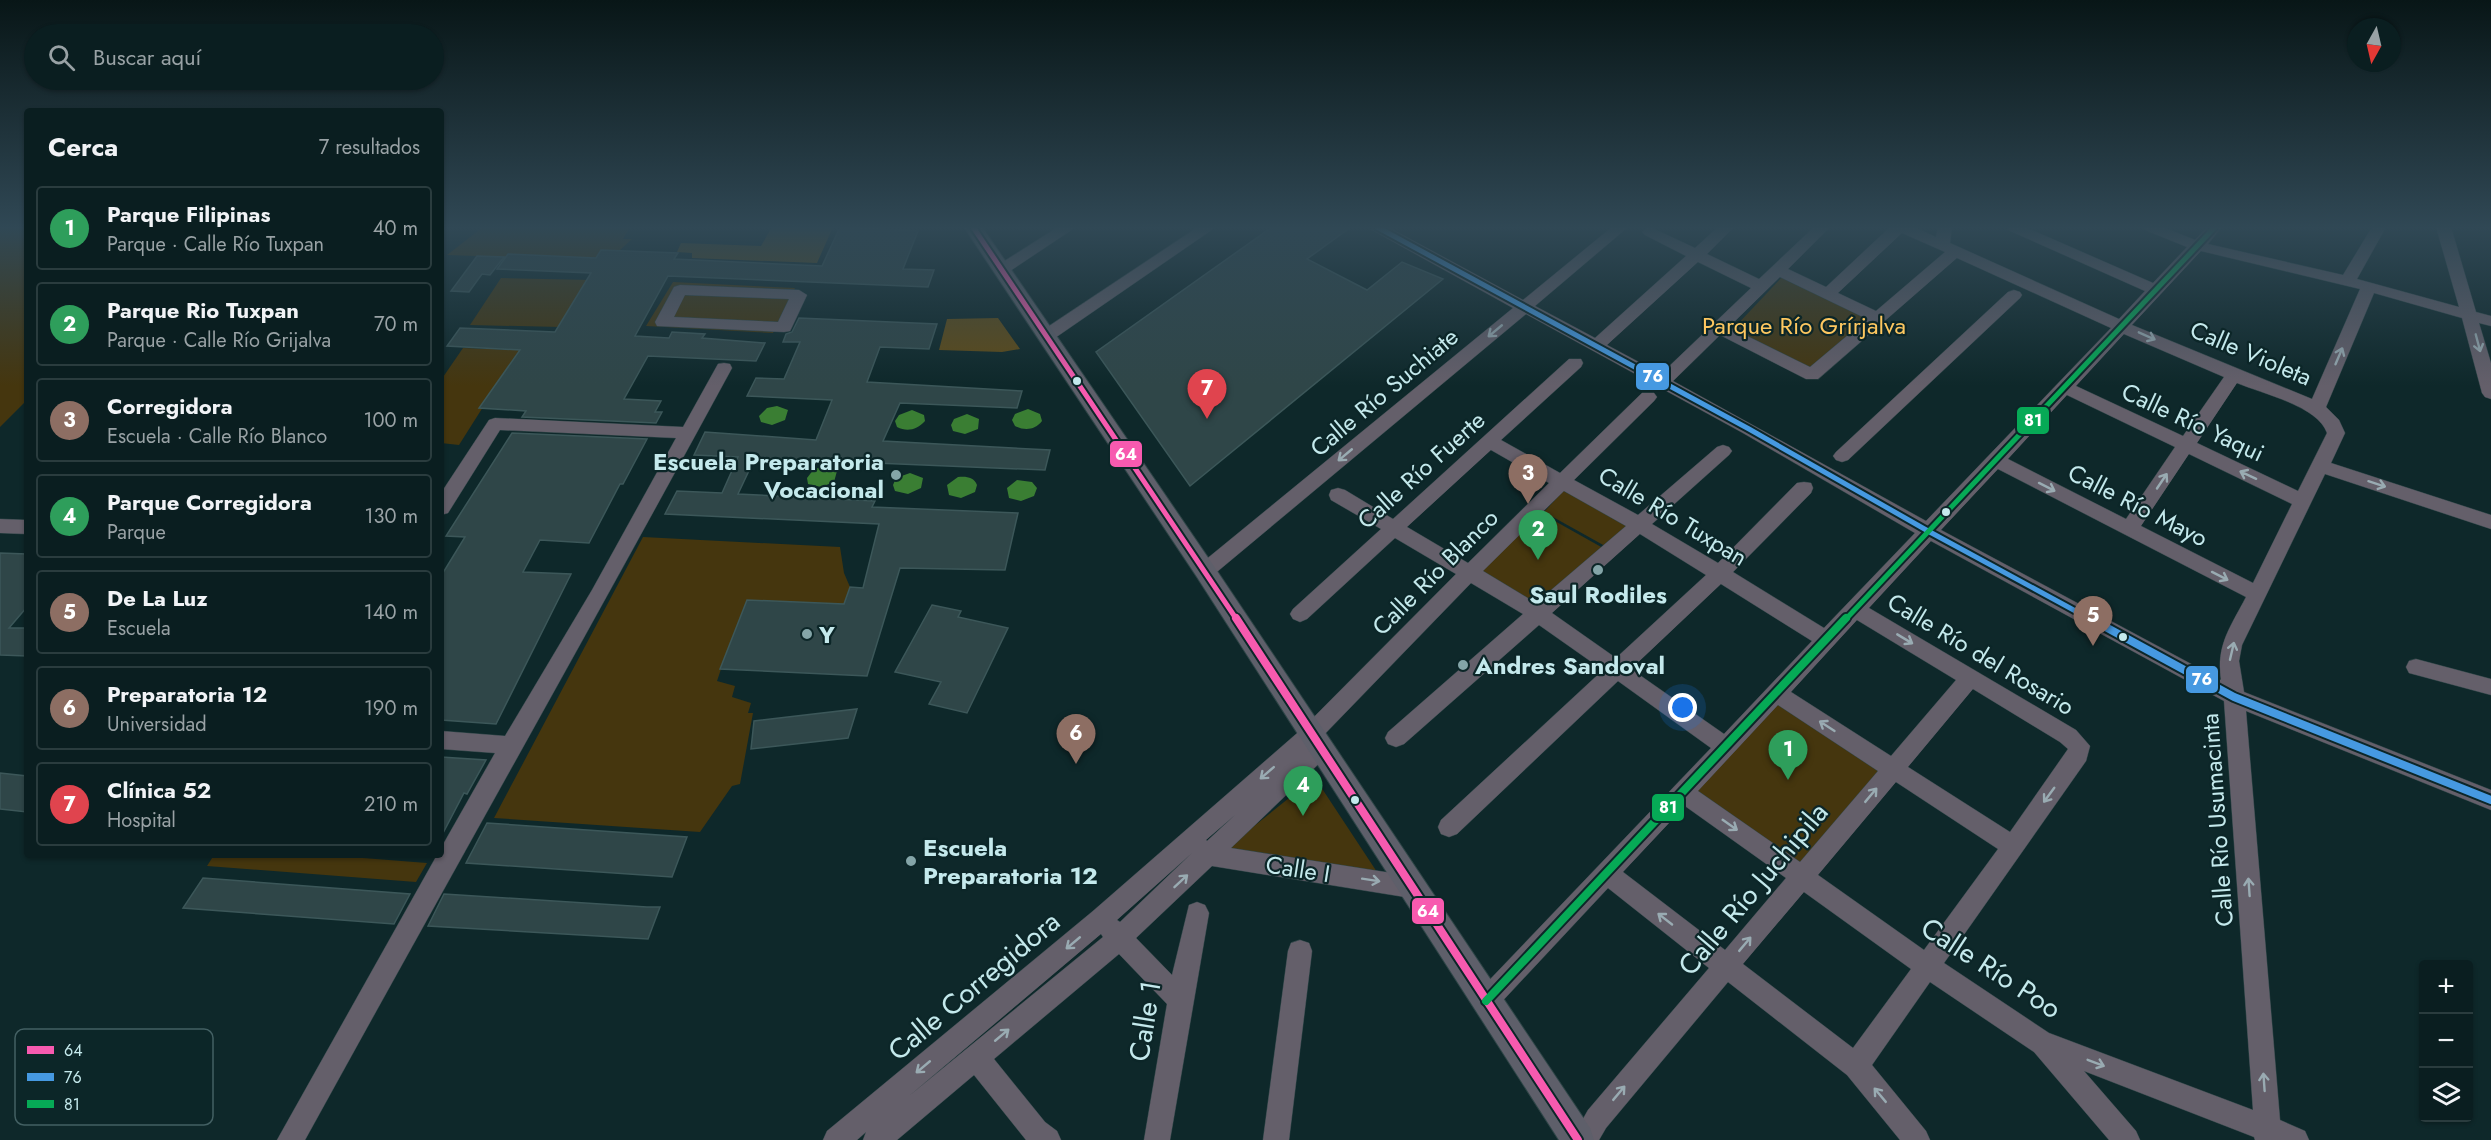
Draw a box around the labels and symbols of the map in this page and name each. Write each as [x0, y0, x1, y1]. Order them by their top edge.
north arrow [2347, 18, 2401, 72]
park label: Parque Río Grírjalva [1702, 308, 1906, 343]
street label: Calle Violeta [2185, 312, 2317, 394]
street label: Calle Río Suchiate [1302, 319, 1466, 465]
one-way arrow [1488, 324, 1503, 338]
one-way arrow [2138, 331, 2156, 343]
one-way arrow [2473, 334, 2484, 353]
one-way arrow [2334, 347, 2346, 365]
line badge: 76 [1635, 362, 1670, 391]
text: 76 [1643, 365, 1663, 388]
pin: 7 [1188, 370, 1226, 419]
street label: Calle Río Yaqui [2116, 374, 2270, 470]
unlabelled marker [1071, 375, 1083, 387]
street label: Calle Río Fuerte [1349, 403, 1493, 537]
line badge: 81 [2016, 406, 2050, 435]
text: 81 [2024, 409, 2042, 432]
line badge: 64 [1109, 440, 1143, 468]
text: 64 [1115, 443, 1137, 466]
place label: Escuela Preparatoria Vocacional [653, 444, 884, 507]
one-way arrow [1337, 449, 1353, 462]
pin: 3 [1508, 454, 1547, 504]
street label: Calle Río Mayo [2062, 455, 2214, 555]
street label: Calle Río Tuxpan [1592, 458, 1754, 574]
marker: Escuela Preparatoria Vocacional [889, 468, 903, 482]
one-way arrow [2240, 468, 2258, 480]
one-way arrow [2156, 473, 2168, 489]
one-way arrow [2367, 480, 2386, 491]
one-way arrow [2037, 482, 2055, 493]
street label: Calle Río Blanco [1364, 501, 1506, 643]
unlabelled marker [1940, 506, 1952, 518]
pin: 2 [1518, 510, 1558, 560]
marker: Saul Rodiles [1591, 563, 1605, 577]
one-way arrow [2211, 570, 2229, 582]
place label: Saul Rodiles [1529, 577, 1667, 612]
street label: Calle Río del Rosario [1881, 584, 2081, 724]
pin: 5 [2074, 596, 2112, 646]
place label: Y [818, 617, 835, 652]
marker: Y [800, 627, 814, 641]
unlabelled marker [2117, 631, 2129, 643]
one-way arrow [1896, 633, 1913, 645]
one-way arrow [2226, 642, 2238, 661]
place label: Andres Sandoval [1474, 648, 1665, 683]
marker: Andres Sandoval [1456, 658, 1470, 672]
line badge: 76 [2185, 665, 2219, 694]
text: 76 [2192, 668, 2212, 691]
your location [1668, 693, 1697, 722]
street label: Calle Río Usumacinta [2192, 712, 2242, 928]
pin: 6 [1056, 714, 1096, 764]
one-way arrow [1818, 719, 1835, 732]
pin: 1 [1768, 730, 1808, 780]
one-way arrow [1260, 766, 1275, 780]
pin: 4 [1284, 766, 1322, 816]
one-way arrow [2043, 787, 2056, 803]
one-way arrow [1864, 788, 1878, 803]
line badge: 81 [1651, 793, 1685, 822]
street label: Calle Río Juchipila [1668, 793, 1838, 985]
unlabelled marker [1349, 794, 1361, 806]
text: 81 [1659, 796, 1677, 819]
one-way arrow [1722, 819, 1738, 832]
place label: Escuela Preparatoria 12 [923, 830, 1098, 893]
street label: Calle I [1263, 847, 1333, 891]
marker: Escuela Preparatoria 12 [904, 854, 918, 868]
one-way arrow [1174, 873, 1189, 888]
one-way arrow [1361, 875, 1380, 886]
one-way arrow [2243, 878, 2254, 898]
line badge: 64 [1411, 897, 1445, 925]
text: 64 [1417, 900, 1439, 923]
street label: Calle Corregidora [879, 902, 1069, 1070]
street label: Calle Río Poo [1913, 907, 2069, 1029]
one-way arrow [1657, 913, 1673, 925]
one-way arrow [1065, 936, 1081, 949]
one-way arrow [1738, 937, 1752, 952]
street label: Calle 1 [1118, 978, 1172, 1064]
legend [15, 1029, 213, 1125]
one-way arrow [994, 1029, 1010, 1042]
text: 64 [64, 1039, 83, 1062]
one-way arrow [2086, 1058, 2105, 1069]
one-way arrow [915, 1061, 931, 1074]
text: 76 [64, 1066, 82, 1089]
one-way arrow [2258, 1072, 2269, 1092]
one-way arrow [1612, 1086, 1626, 1101]
one-way arrow [1873, 1088, 1887, 1103]
text: 81 [64, 1093, 80, 1116]

